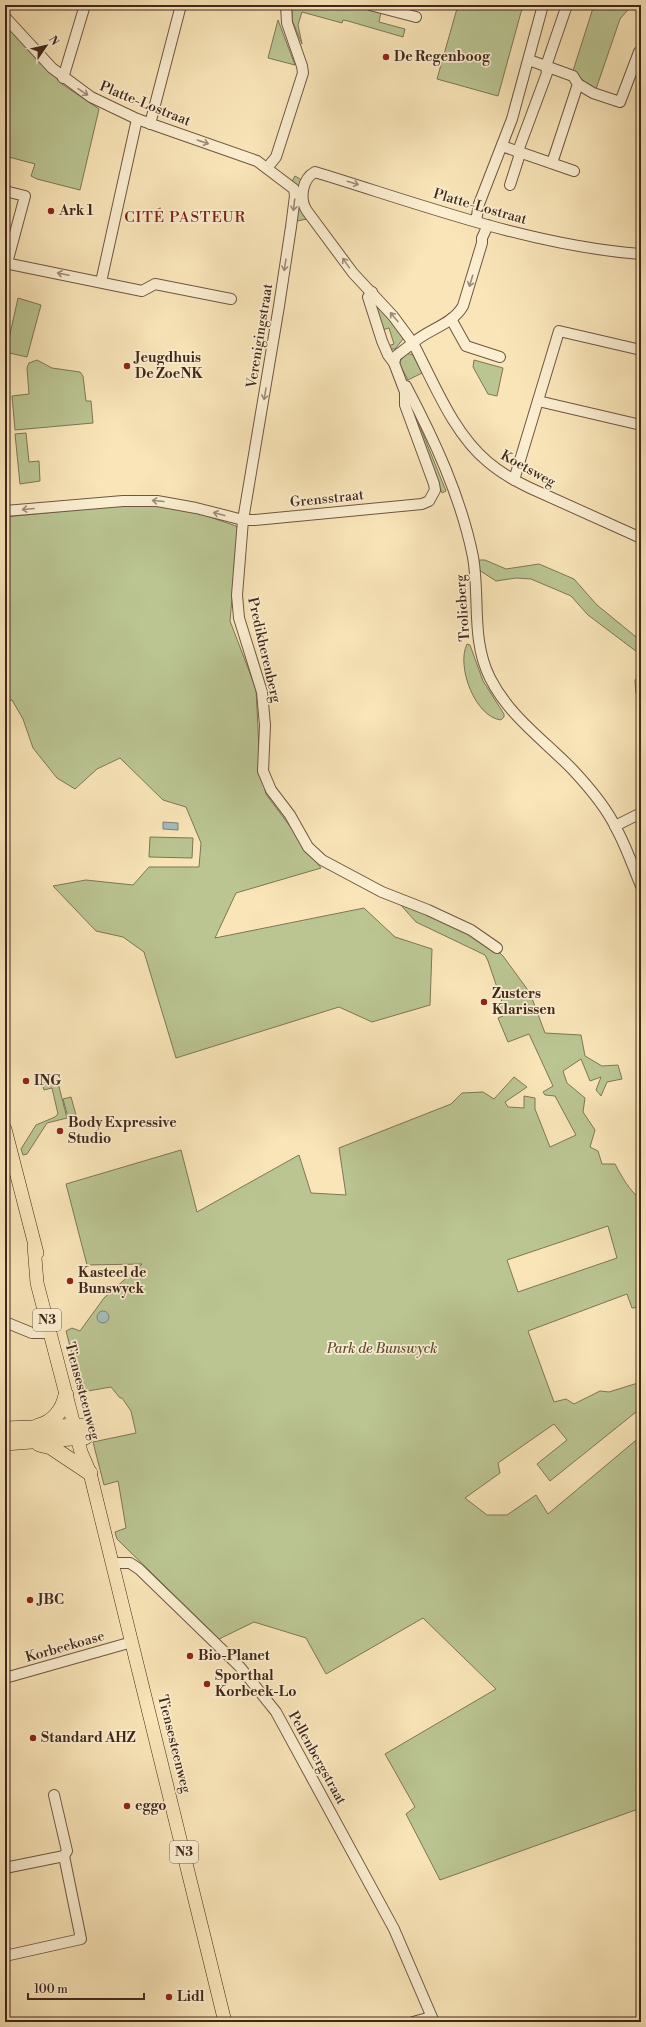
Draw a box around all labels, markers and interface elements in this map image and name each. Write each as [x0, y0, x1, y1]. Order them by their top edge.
north arrow [26, 26, 66, 66]
text: N [45, 33, 62, 49]
place label: De Regenboog [394, 48, 491, 66]
marker: De Regenboog [381, 52, 391, 62]
street label: Platte-Lostraat [97, 78, 193, 130]
one-way arrow [77, 88, 88, 96]
one-way arrow [196, 139, 209, 146]
one-way arrow [346, 180, 359, 187]
street label: Platte-Lostraat [431, 185, 529, 229]
one-way arrow [290, 198, 298, 211]
place label: Ark 1 [58, 202, 94, 220]
marker: Ark 1 [46, 206, 56, 216]
district label: CITÉ PASTEUR [124, 207, 246, 227]
one-way arrow [342, 258, 350, 269]
one-way arrow [281, 259, 289, 272]
one-way arrow [56, 269, 69, 277]
one-way arrow [466, 274, 474, 286]
street label: Verenigingstraat [243, 282, 277, 391]
one-way arrow [389, 311, 398, 322]
place label: Jeugdhuis De ZoeNK [133, 349, 203, 383]
marker: Jeugdhuis De ZoeNK [122, 361, 132, 371]
one-way arrow [261, 387, 269, 400]
street label: Koetsweg [497, 447, 559, 492]
street label: Grensstraat [289, 486, 365, 512]
one-way arrow [151, 498, 164, 505]
one-way arrow [22, 505, 35, 513]
one-way arrow [213, 510, 226, 517]
street label: Trolieberg [452, 573, 474, 642]
street label: Predikherenberg [243, 596, 285, 705]
place label: Zusters Klarissen [492, 985, 556, 1019]
marker: Zusters Klarissen [479, 997, 489, 1007]
place label: ING [34, 1072, 61, 1090]
marker: ING [21, 1076, 31, 1086]
place label: Body Expressive Studio [68, 1114, 177, 1148]
marker: Body Expressive Studio [55, 1126, 65, 1136]
place label: Kasteel de Bunswyck [78, 1264, 147, 1298]
marker: Kasteel de Bunswyck [65, 1276, 75, 1286]
road number: N3 [33, 1309, 61, 1331]
street label: Tiensesteenweg [60, 1340, 104, 1443]
park label: Park de Bunswyck [326, 1340, 437, 1358]
place label: JBC [36, 1591, 64, 1609]
marker: JBC [25, 1595, 35, 1605]
street label: Korbeekoase [23, 1627, 107, 1667]
place label: Bio-Planet [198, 1647, 271, 1665]
marker: Bio-Planet [185, 1651, 195, 1661]
place label: Sporthal Korbeek-Lo [215, 1667, 296, 1701]
marker: Sporthal Korbeek-Lo [202, 1679, 212, 1689]
street label: Tiensesteenweg [153, 1693, 195, 1796]
street label: Pellenbergstraat [284, 1708, 350, 1808]
place label: Standard AHZ [41, 1729, 136, 1747]
marker: Standard AHZ [28, 1733, 38, 1743]
place label: eggo [135, 1797, 167, 1815]
marker: eggo [122, 1801, 132, 1811]
road number: N3 [170, 1841, 198, 1863]
scale bar [28, 1975, 144, 2001]
text: 100 m [34, 1982, 68, 1997]
place label: Lidl [177, 1988, 205, 2006]
marker: Lidl [164, 1992, 174, 2002]

